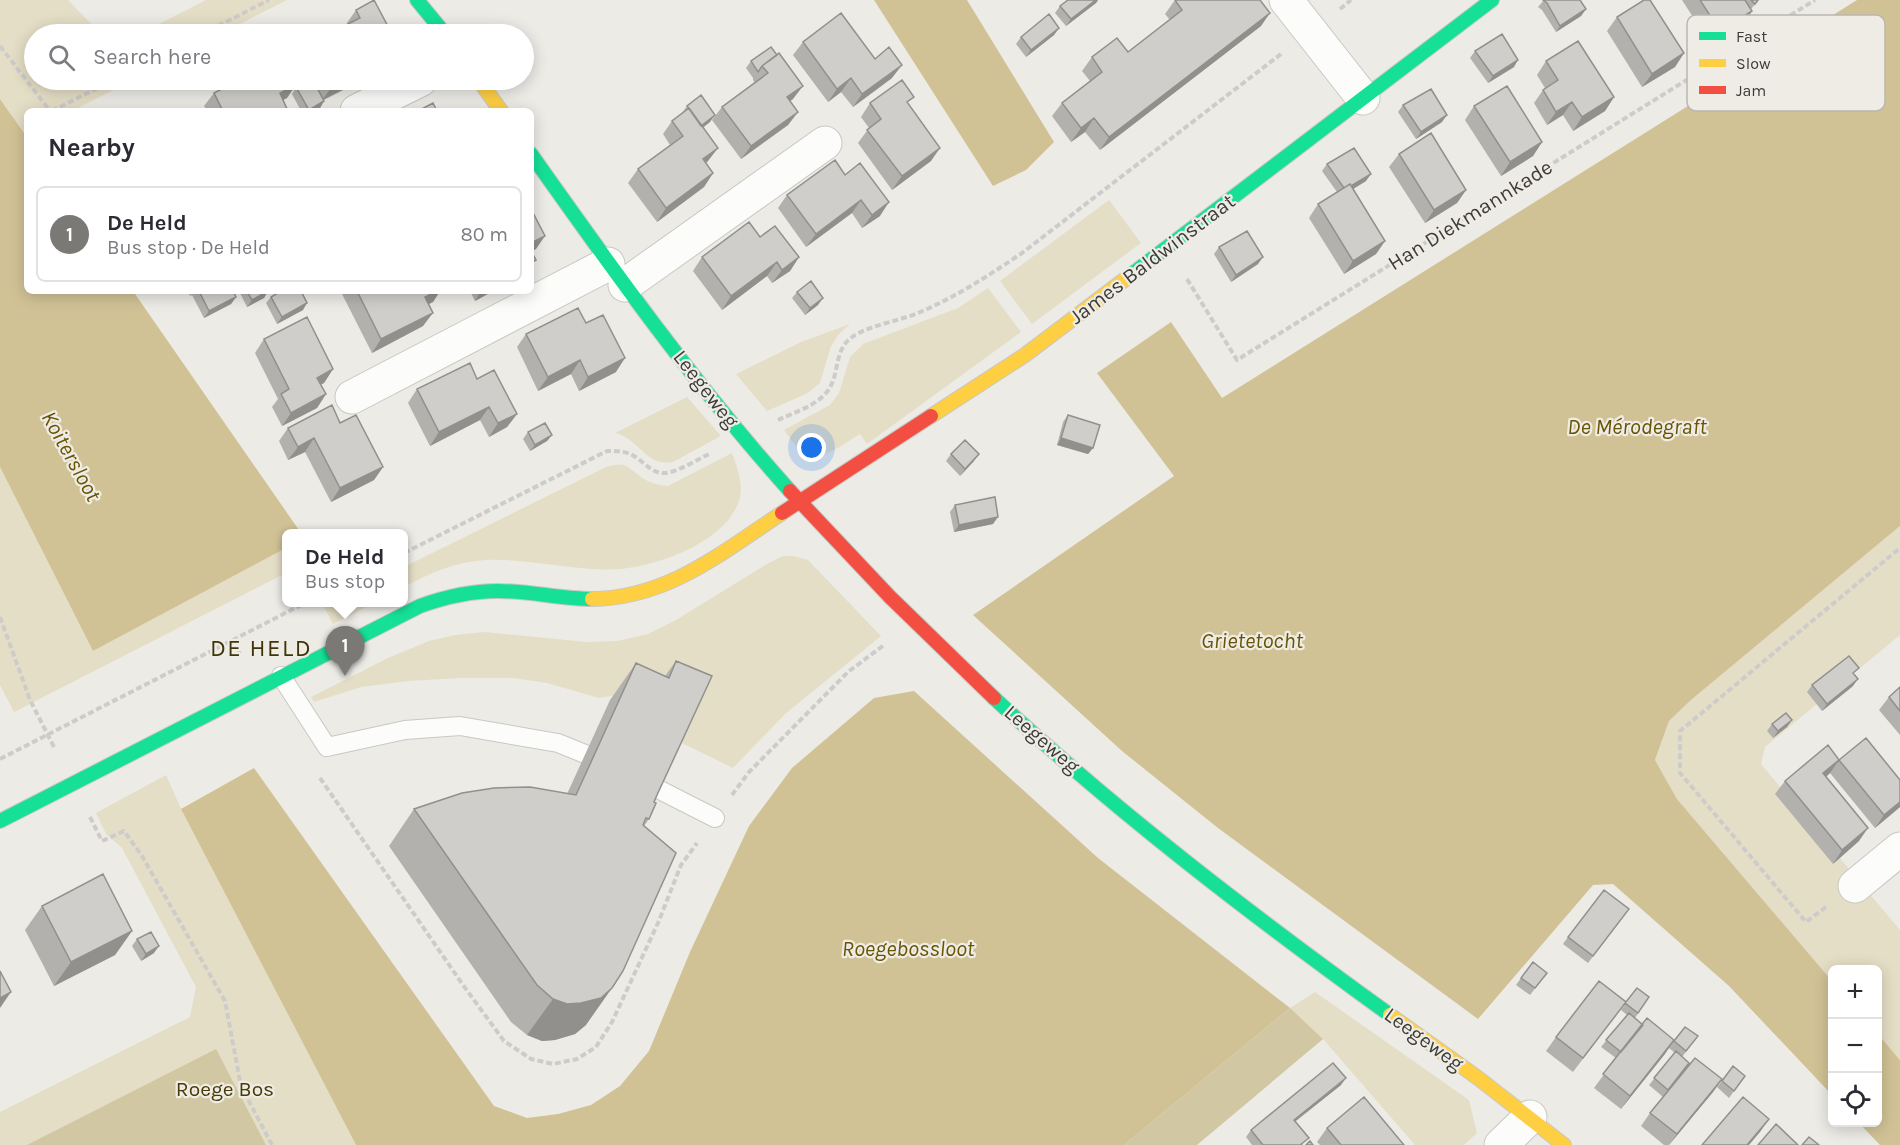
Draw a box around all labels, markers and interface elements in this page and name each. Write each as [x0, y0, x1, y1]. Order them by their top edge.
legend [1687, 15, 1885, 111]
search box [24, 24, 534, 90]
text: Fast [1736, 27, 1767, 46]
icon: search [45, 41, 78, 74]
text: Search here [93, 44, 211, 70]
text: Slow [1736, 54, 1771, 73]
text: Jam [1736, 81, 1766, 100]
text: Nearby [48, 132, 135, 163]
street label: Han Diekmannkade [1383, 155, 1557, 275]
street label: James Baldwinstraat [1064, 189, 1240, 329]
text: De Held [107, 210, 187, 236]
text: 1 [66, 223, 73, 246]
text: 80 m [460, 223, 508, 246]
text: Bus stop · De Held [107, 236, 270, 259]
street label: Leegeweg [668, 345, 744, 433]
water label: Koitersloot [36, 406, 107, 506]
water label: De Mérodegraft [1567, 414, 1707, 440]
your location [797, 433, 826, 462]
popup [282, 529, 408, 607]
text: De Held [305, 544, 384, 570]
text: Bus stop [305, 570, 385, 593]
pin: 1 [326, 626, 364, 676]
water label: Grietetocht [1201, 628, 1303, 654]
district label: DE HELD [210, 634, 312, 662]
street label: Leegeweg [999, 700, 1085, 778]
water label: Roegebossloot [842, 936, 975, 962]
map controls [1828, 965, 1882, 1127]
button: + [1828, 965, 1882, 1019]
street label: Leegeweg [1380, 1002, 1468, 1076]
button: − [1828, 1019, 1882, 1073]
button: locate [1828, 1073, 1882, 1127]
park label: Roege Bos [176, 1077, 274, 1101]

